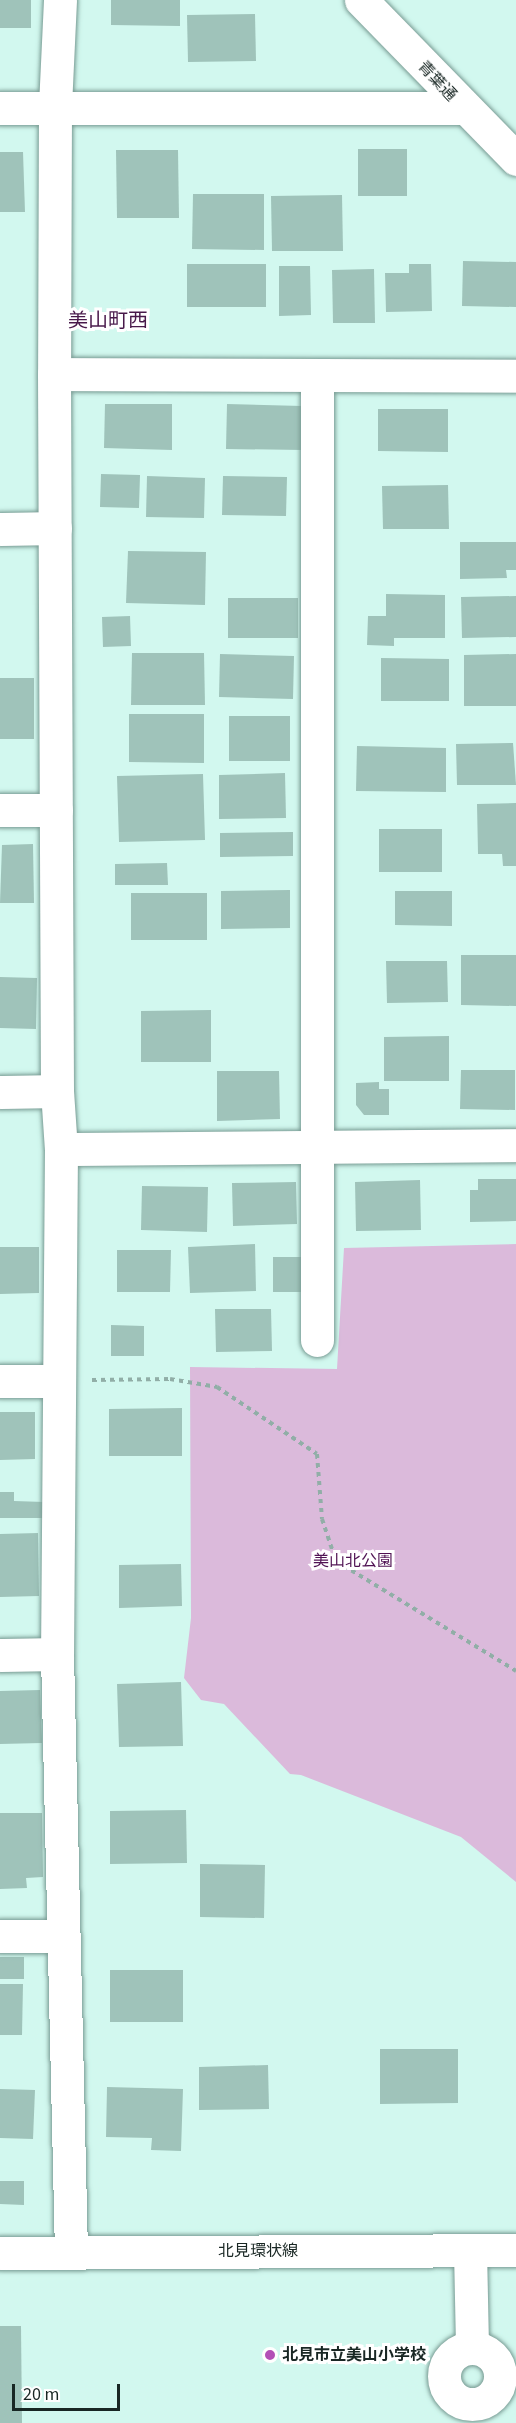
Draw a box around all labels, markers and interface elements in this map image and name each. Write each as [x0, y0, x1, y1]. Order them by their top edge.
street label: 青葉通 [414, 57, 460, 105]
district label: 美山町西 [68, 309, 148, 333]
park label: 美山北公園 [313, 1551, 393, 1571]
street label: 北見環状線 [218, 2241, 298, 2261]
place label: 北見市立美山小学校 [282, 2345, 426, 2365]
marker: 北見市立美山小学校 [263, 2348, 277, 2362]
scale bar [15, 2372, 123, 2410]
text: 20 m [23, 2382, 59, 2407]

